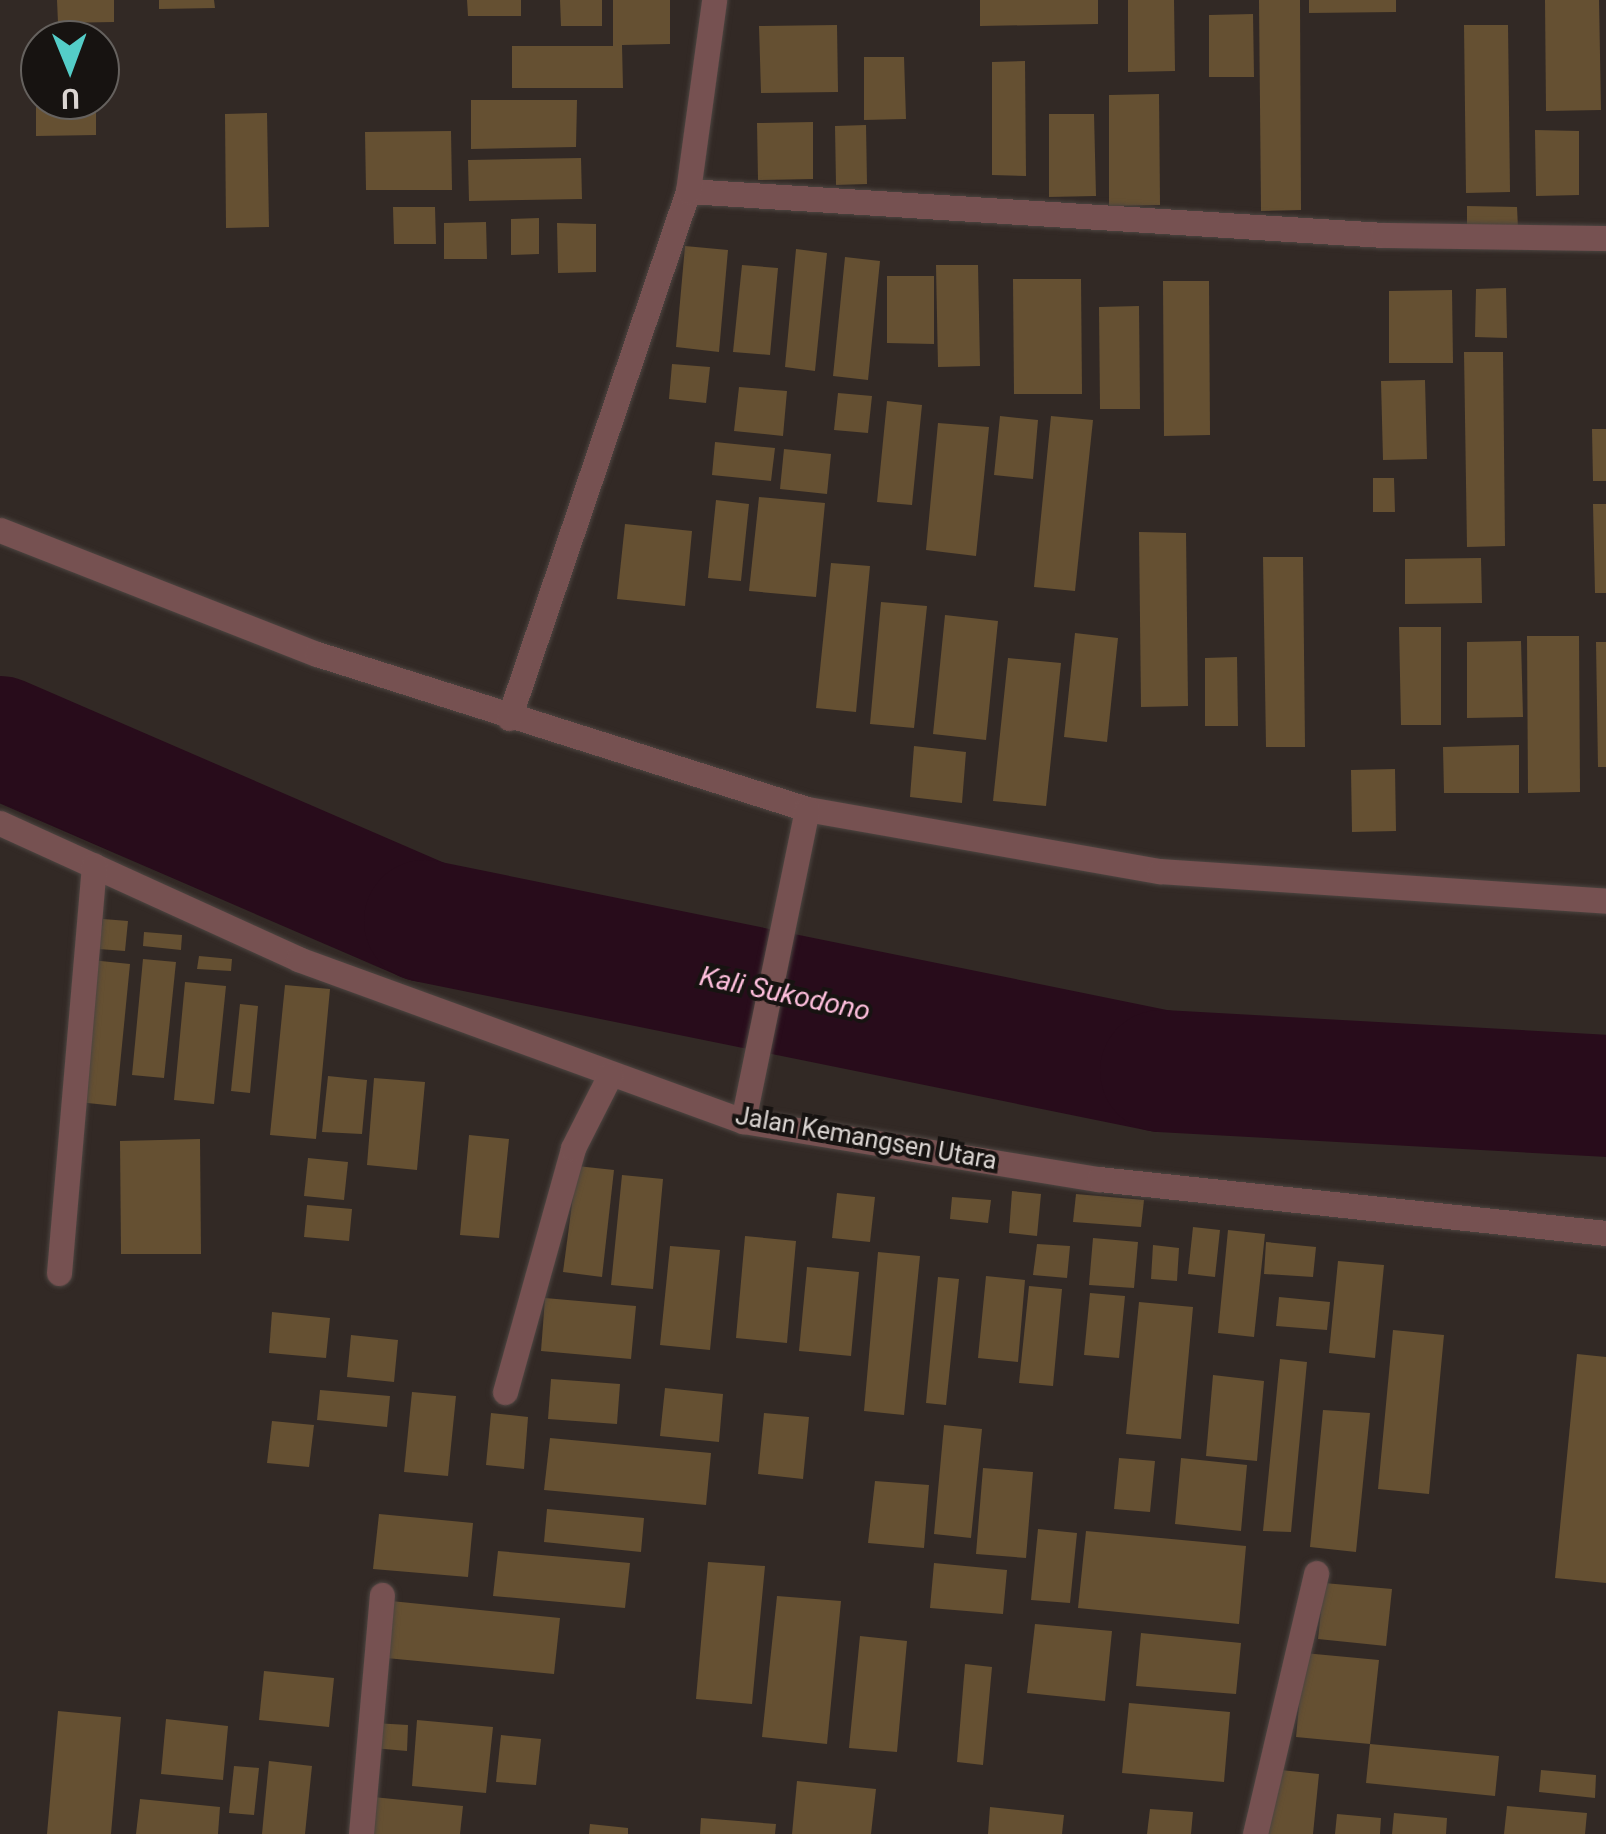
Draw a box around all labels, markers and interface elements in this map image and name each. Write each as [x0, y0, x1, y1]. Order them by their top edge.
north arrow [20, 20, 120, 120]
text: U [61, 82, 80, 115]
water label: Kali Sukodono [697, 960, 873, 1028]
street label: Jalan Kemangsen Utara [733, 1101, 999, 1177]

